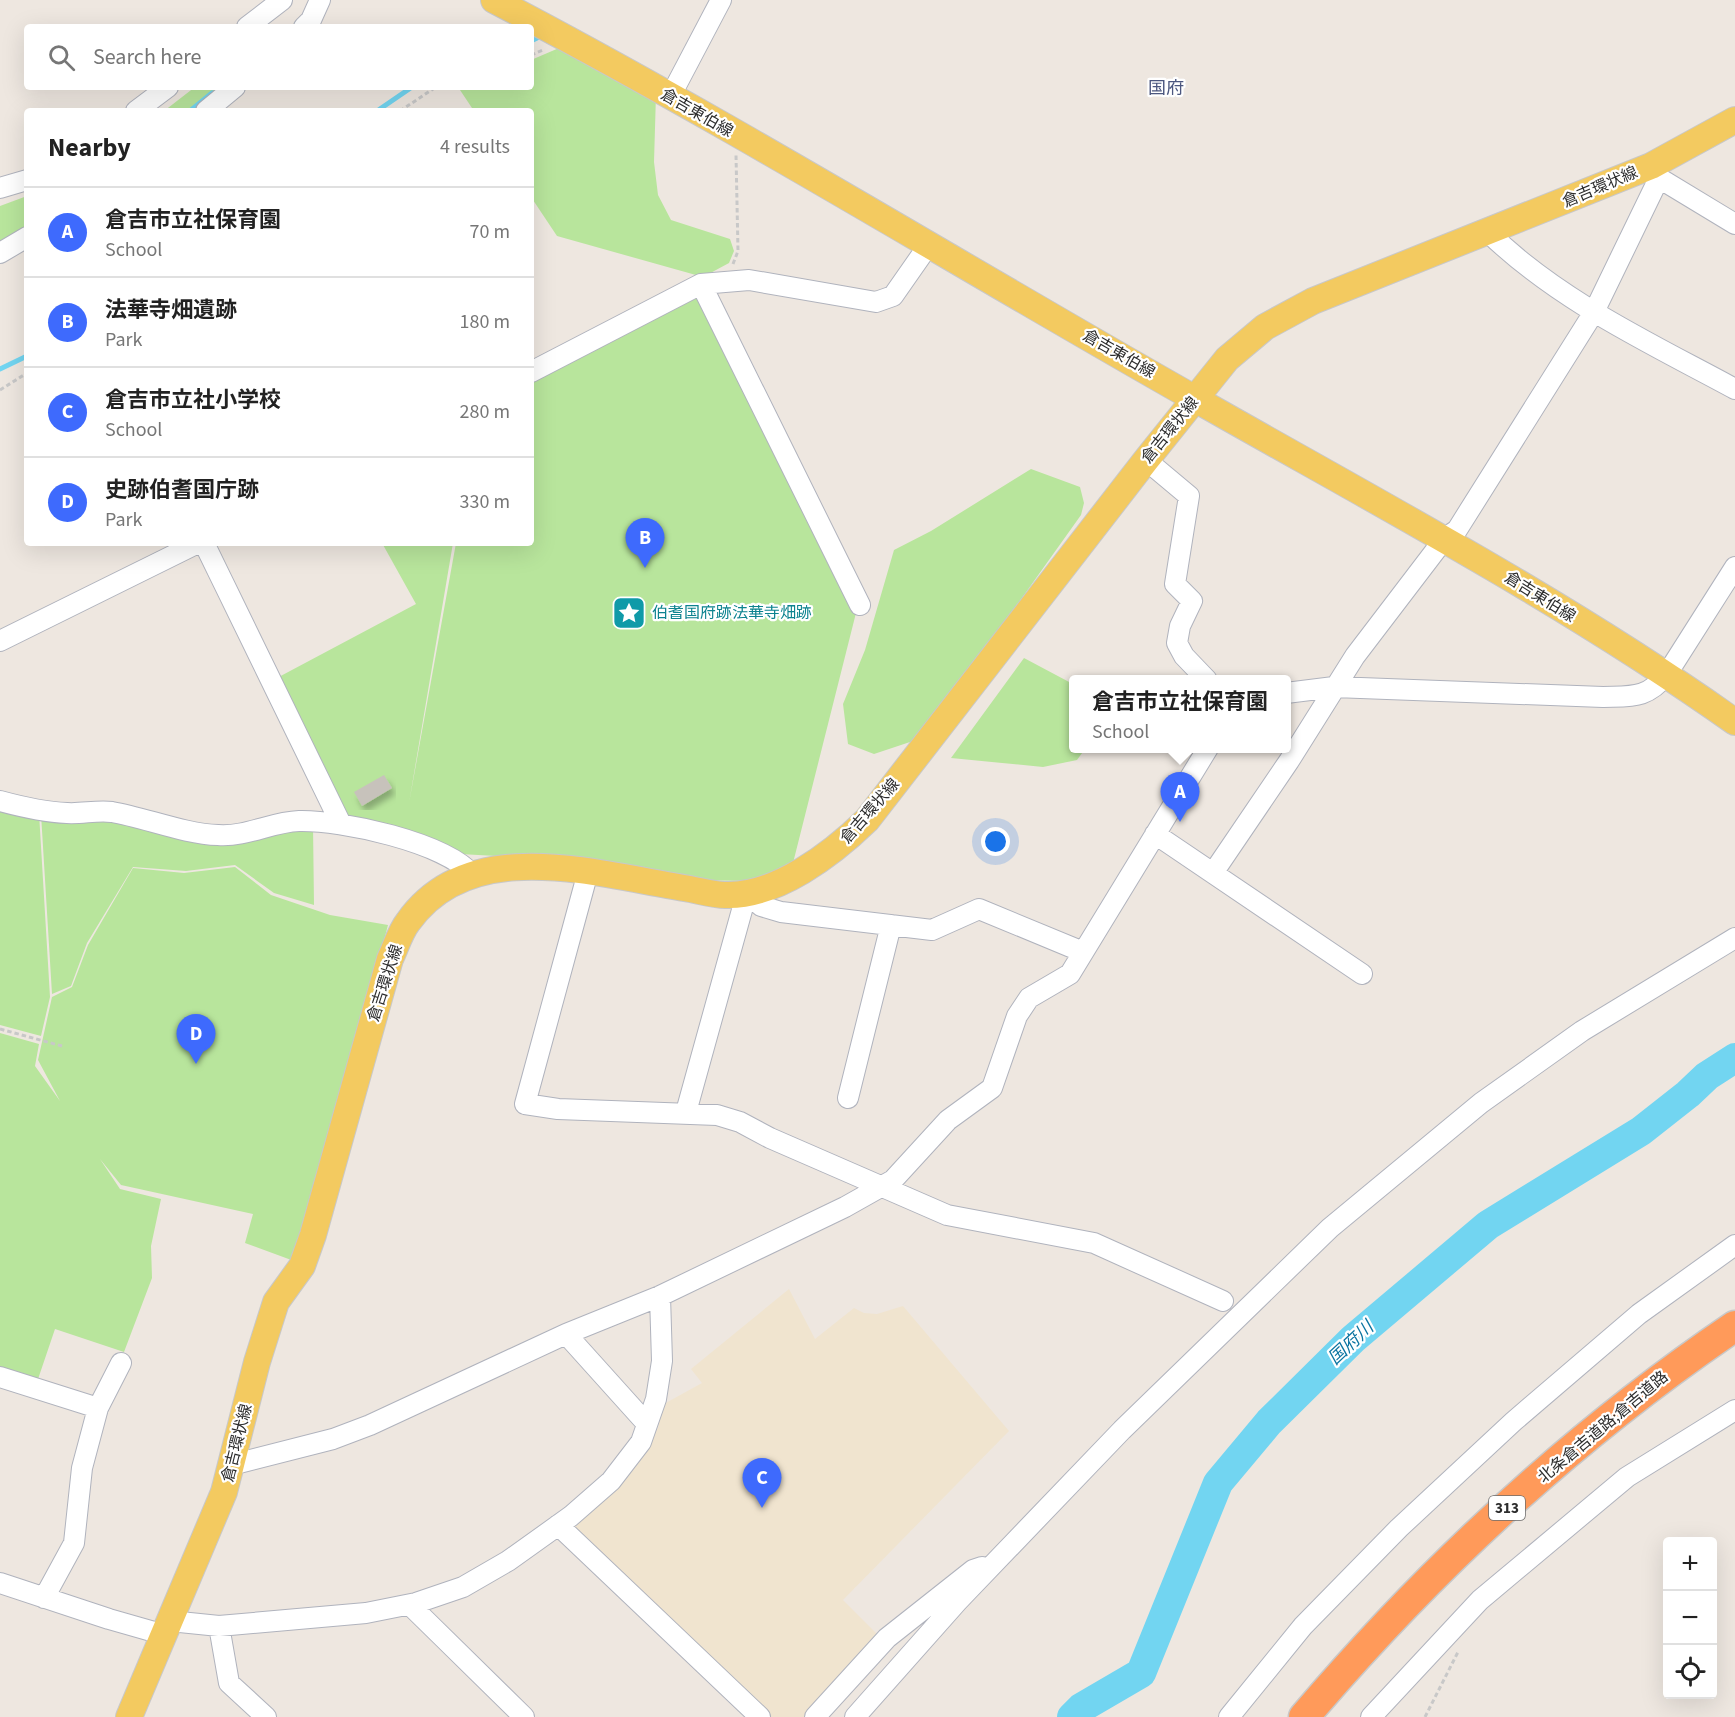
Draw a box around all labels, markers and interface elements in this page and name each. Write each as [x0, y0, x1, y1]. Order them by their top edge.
search box [24, 24, 534, 90]
icon: search [45, 41, 78, 74]
text: Search here [93, 41, 201, 73]
district label: 国府 [1148, 76, 1184, 101]
street label: 倉吉東伯線 [657, 83, 737, 143]
text: Nearby [48, 129, 131, 166]
text: 4 results [440, 133, 510, 161]
street label: 倉吉環状線 [1559, 161, 1641, 213]
text: 倉吉市立社保育園 [105, 204, 281, 236]
text: A [62, 218, 73, 246]
text: 70 m [470, 218, 510, 246]
text: School [105, 236, 162, 264]
text: 法華寺畑遺跡 [105, 294, 237, 326]
text: B [61, 308, 74, 336]
text: 180 m [460, 308, 510, 336]
street label: 倉吉東伯線 [1079, 324, 1159, 384]
text: Park [105, 326, 142, 354]
text: 倉吉市立社小学校 [105, 384, 281, 416]
street label: 倉吉環状線 [1136, 392, 1204, 468]
text: C [62, 398, 73, 426]
text: 280 m [460, 398, 510, 426]
text: School [105, 416, 162, 444]
text: 史跡伯耆国庁跡 [105, 474, 259, 506]
text: D [61, 488, 74, 516]
text: 330 m [460, 488, 510, 516]
text: Park [105, 506, 142, 534]
pin: B [626, 518, 664, 568]
street label: 倉吉東伯線 [1500, 566, 1580, 628]
place icon: 伯耆国府跡法華寺畑跡 [611, 595, 647, 631]
place label: 伯耆国府跡法華寺畑跡 [652, 602, 812, 624]
popup [1069, 675, 1291, 753]
text: 倉吉市立社保育園 [1092, 686, 1268, 718]
text: School [1092, 718, 1149, 746]
pin: A [1160, 772, 1200, 822]
street label: 倉吉環状線 [835, 774, 905, 848]
your location [981, 827, 1010, 856]
street label: 倉吉環状線 [362, 942, 408, 1024]
pin: D [176, 1014, 216, 1064]
water label: 国府川 [1323, 1314, 1381, 1371]
street label: 北条倉吉道路;倉吉道路 [1533, 1366, 1673, 1488]
street label: 倉吉環状線 [217, 1402, 257, 1484]
pin: C [742, 1458, 782, 1508]
road number: 313 [1489, 1496, 1525, 1520]
map controls [1663, 1537, 1717, 1699]
button: + [1663, 1537, 1717, 1591]
button: − [1663, 1591, 1717, 1645]
button: locate [1663, 1645, 1717, 1699]

